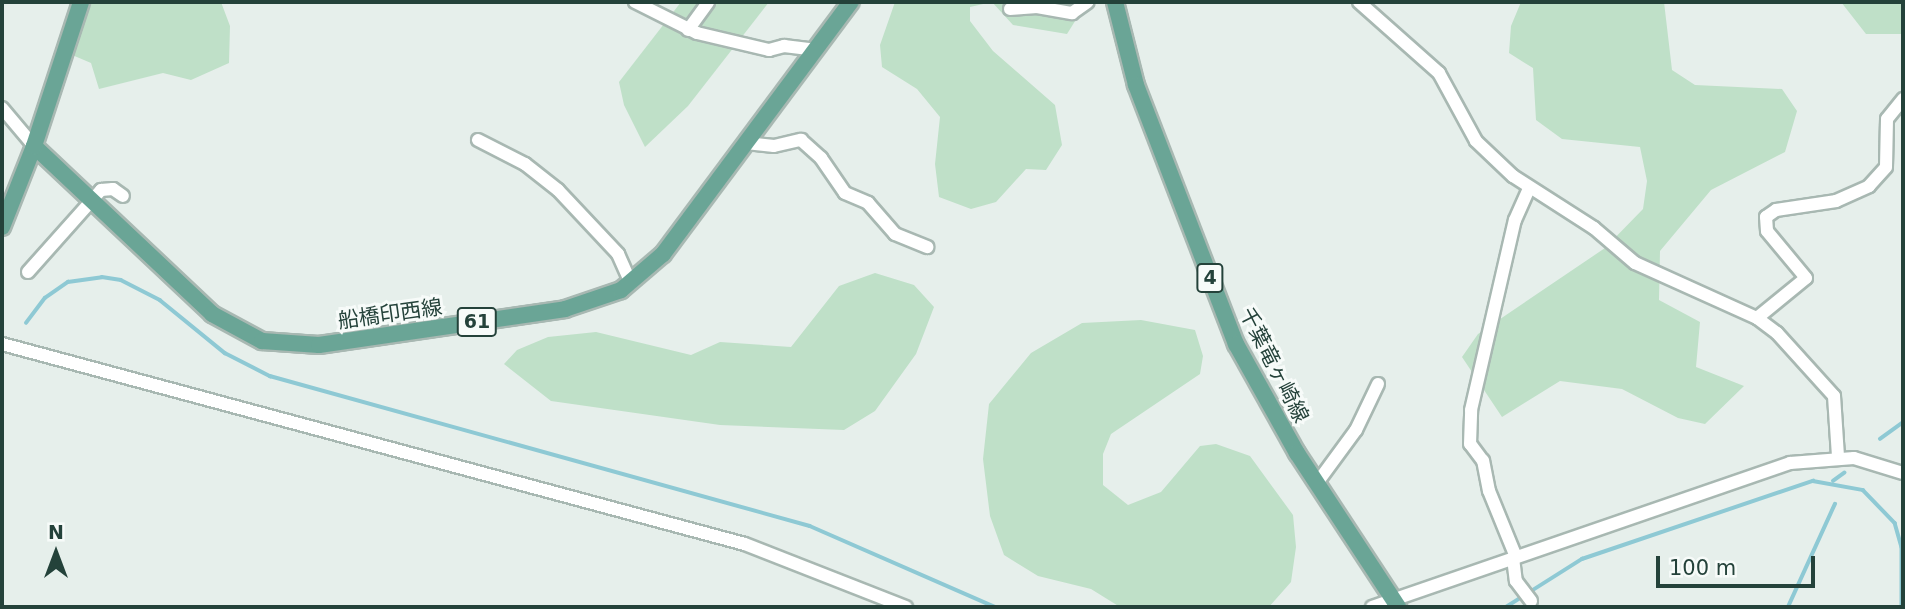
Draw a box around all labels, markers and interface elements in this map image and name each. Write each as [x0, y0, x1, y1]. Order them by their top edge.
road number: 4 [1196, 262, 1224, 294]
street label: 船橋印西線 [336, 294, 444, 334]
street label: 千葉竜ヶ崎線 [1234, 303, 1314, 427]
road number: 61 [456, 306, 498, 338]
north arrow [21, 518, 91, 588]
text: N [48, 521, 64, 543]
scale bar [1660, 542, 1819, 586]
text: 100 m [1669, 556, 1736, 580]

